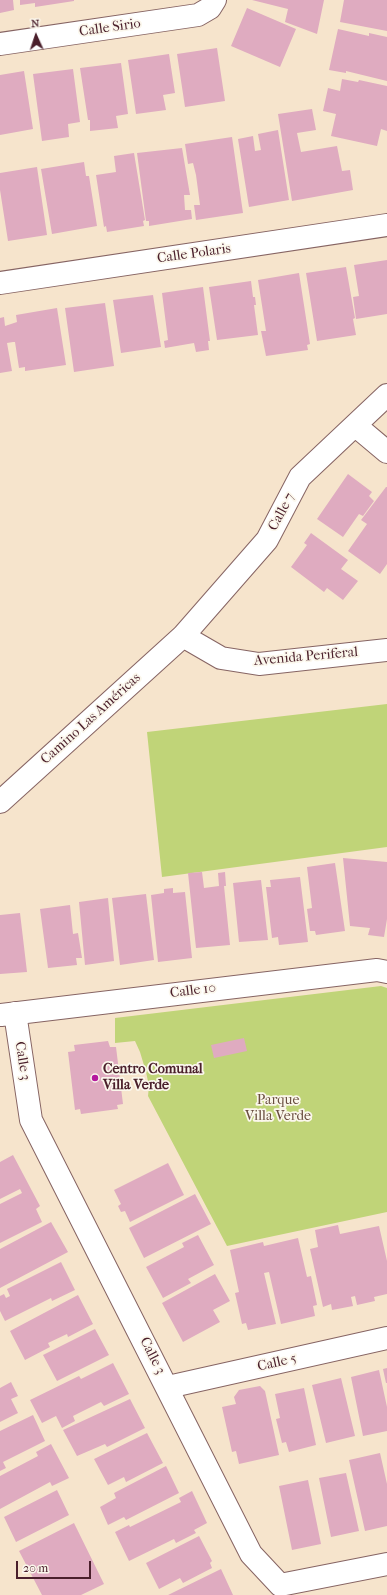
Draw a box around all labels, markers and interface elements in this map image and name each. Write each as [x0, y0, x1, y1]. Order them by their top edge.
street label: Calle Sirio [78, 15, 142, 41]
north arrow [16, 16, 56, 56]
text: N [31, 17, 40, 30]
street label: Calle Polaris [156, 241, 232, 267]
street label: Calle 7 [265, 490, 299, 534]
street label: Avenida Periferal [253, 644, 359, 670]
street label: Camino Las Américas [38, 670, 144, 768]
street label: Calle 10 [169, 980, 217, 1002]
street label: Calle 3 [11, 1040, 33, 1082]
place label: Centro Comunal Villa Verde [103, 1062, 203, 1094]
marker: Centro Comunal Villa Verde [90, 1073, 100, 1083]
park label: Parque Villa Verde [245, 1093, 311, 1126]
street label: Calle 3 [136, 1335, 168, 1377]
street label: Calle 5 [256, 1350, 298, 1376]
scale bar [18, 1553, 93, 1579]
text: 20 m [23, 1561, 48, 1575]

